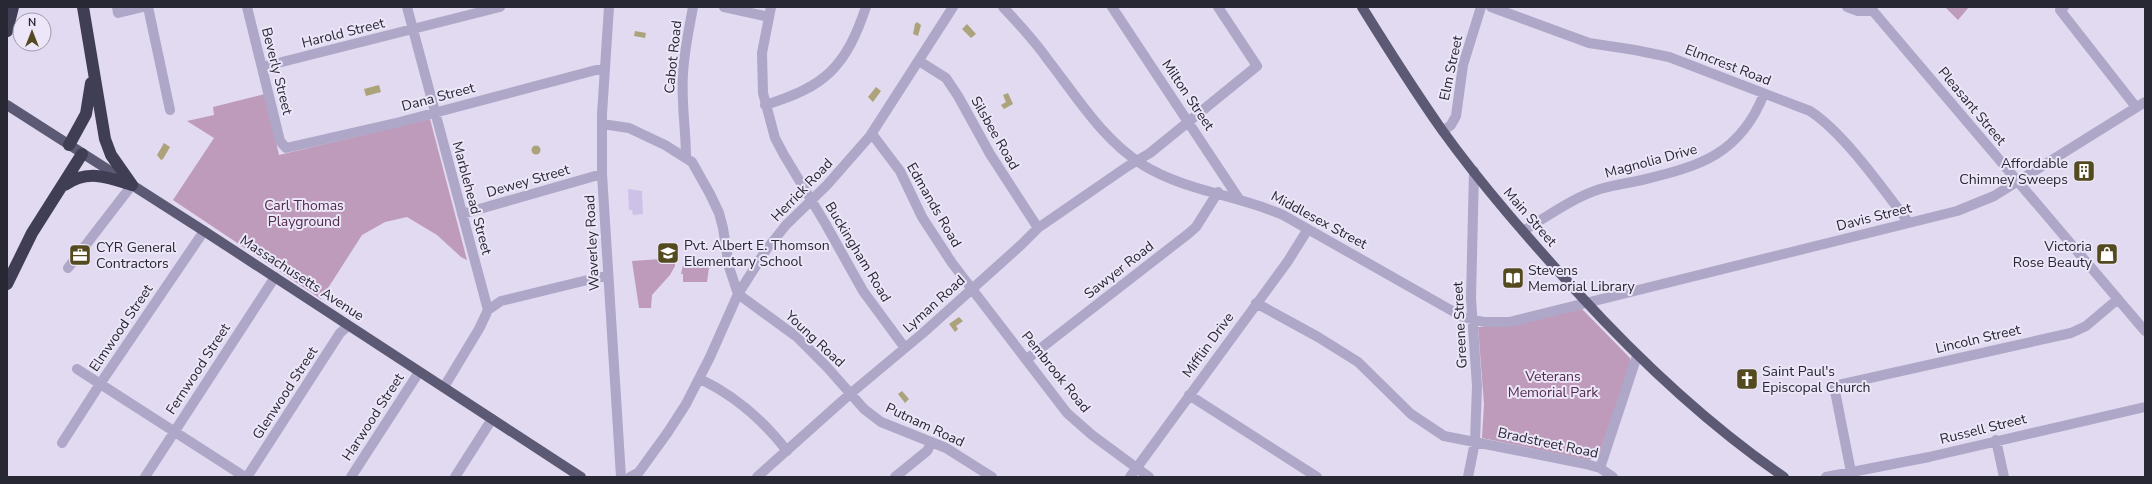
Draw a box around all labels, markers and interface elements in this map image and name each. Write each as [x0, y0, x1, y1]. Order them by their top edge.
north arrow [12, 12, 52, 52]
street label: Harold Street [300, 13, 387, 52]
text: N [28, 15, 36, 30]
street label: Cabot Road [660, 19, 686, 95]
street label: Beverly Street [257, 25, 297, 117]
street label: Elm Street [1435, 34, 1467, 102]
street label: Elmcrest Road [1682, 40, 1774, 90]
street label: Milton Street [1157, 56, 1219, 134]
street label: Pleasant Street [1934, 63, 2010, 149]
street label: Dana Street [399, 78, 477, 116]
street label: Silsbee Road [966, 93, 1024, 173]
street label: Marblehead Street [448, 139, 496, 257]
street label: Magnolia Drive [1603, 140, 1699, 182]
street label: Herrick Road [767, 154, 837, 226]
place label: Affordable Chimney Sweeps [1959, 154, 2068, 189]
building icon: Affordable Chimney Sweeps [2071, 158, 2097, 184]
street label: Edmands Road [902, 159, 966, 251]
street label: Dewey Street [484, 160, 572, 202]
street label: Main Street [1499, 183, 1561, 251]
street label: Middlesex Street [1268, 187, 1370, 253]
street label: Waverley Road [580, 194, 604, 292]
park label: Carl Thomas Playground [264, 196, 344, 231]
street label: Buckingham Road [821, 198, 895, 306]
street label: Davis Street [1834, 198, 1914, 235]
street label: Massachusetts Avenue [236, 231, 368, 325]
place label: Pvt. Albert E. Thomson Elementary School [684, 236, 830, 271]
street label: Sawyer Road [1080, 237, 1158, 303]
place label: Victoria Rose Beauty [2013, 237, 2093, 272]
place label: CYR General Contractors [96, 238, 177, 273]
school or university icon: Pvt. Albert E. Thomson Elementary School [655, 240, 681, 266]
shop icon: Victoria Rose Beauty [2094, 241, 2120, 267]
office icon: CYR General Contractors [67, 242, 93, 268]
place label: Stevens Memorial Library [1528, 261, 1635, 296]
library icon: Stevens Memorial Library [1500, 265, 1526, 291]
street label: Lyman Road [899, 271, 969, 337]
street label: Elmwood Street [85, 281, 157, 375]
street label: Greene Street [1448, 281, 1472, 369]
street label: Young Road [780, 306, 849, 372]
street label: Mifflin Drive [1178, 308, 1238, 382]
street label: Fernwood Street [161, 320, 235, 418]
street label: Lincoln Street [1934, 320, 2023, 358]
street label: Pembrook Road [1017, 327, 1095, 417]
street label: Glenwood Street [248, 343, 322, 443]
place label: Saint Paul's Episcopal Church [1762, 362, 1870, 397]
church icon: Saint Paul's Episcopal Church [1734, 366, 1760, 392]
park label: Veterans Memorial Park [1508, 367, 1599, 402]
street label: Harwood Street [338, 370, 408, 464]
street label: Putnam Road [882, 398, 968, 452]
street label: Russell Street [1938, 409, 2028, 449]
street label: Bradstreet Road [1496, 423, 1600, 463]

